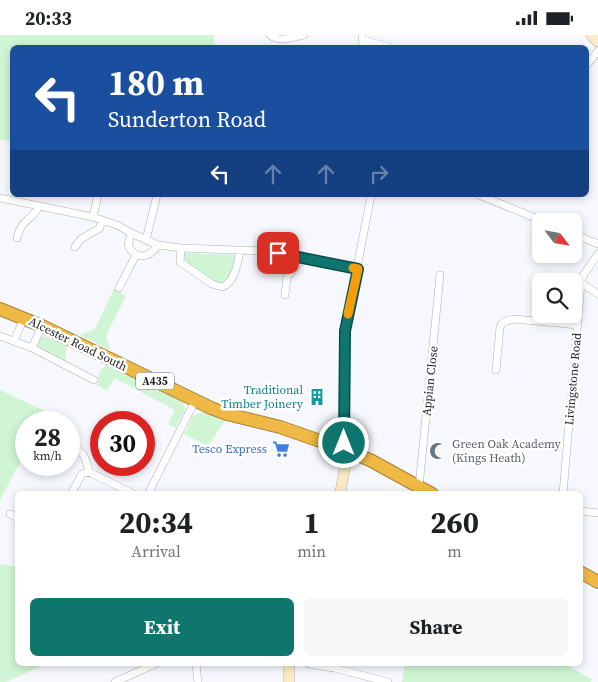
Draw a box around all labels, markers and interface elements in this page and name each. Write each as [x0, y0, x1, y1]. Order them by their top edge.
text: 20:33 [25, 5, 72, 31]
text: 180 m [108, 59, 204, 107]
icon: left [25, 65, 90, 130]
text: Sunderton Road [108, 104, 266, 134]
icon: left [206, 160, 234, 188]
icon: ahead [259, 160, 287, 188]
icon: ahead [312, 160, 340, 188]
icon: right [365, 160, 393, 188]
north arrow [532, 213, 582, 263]
map controls [532, 213, 582, 323]
pin [257, 232, 299, 274]
icon: arrive [264, 239, 292, 267]
button: search [532, 273, 582, 323]
street label: Alcester Road South [26, 313, 130, 375]
street label: Livingstone Road [561, 332, 585, 426]
street label: Appian Close [418, 345, 442, 417]
road number: A435 [136, 373, 174, 389]
place label: Traditional Timber Joinery [221, 382, 304, 412]
building icon: Traditional Timber Joinery [307, 387, 327, 407]
speed limit sign: 30 [90, 411, 155, 476]
position arrow [317, 416, 369, 468]
text: 28 [34, 420, 61, 454]
place label: Green Oak Academy (Kings Heath) [452, 436, 561, 466]
supermarket icon: Tesco Express [271, 439, 291, 459]
place label: Tesco Express [192, 441, 267, 457]
mosque icon: Green Oak Academy (Kings Heath) [428, 441, 448, 461]
text: km/h [33, 448, 62, 464]
text: 20:34 [119, 502, 193, 543]
text: 1 [303, 502, 320, 543]
text: 260 [430, 502, 479, 543]
text: Arrival [131, 540, 181, 562]
text: min [297, 540, 326, 562]
text: m [447, 540, 462, 562]
button: Exit [30, 598, 294, 656]
button: Share [304, 598, 568, 656]

